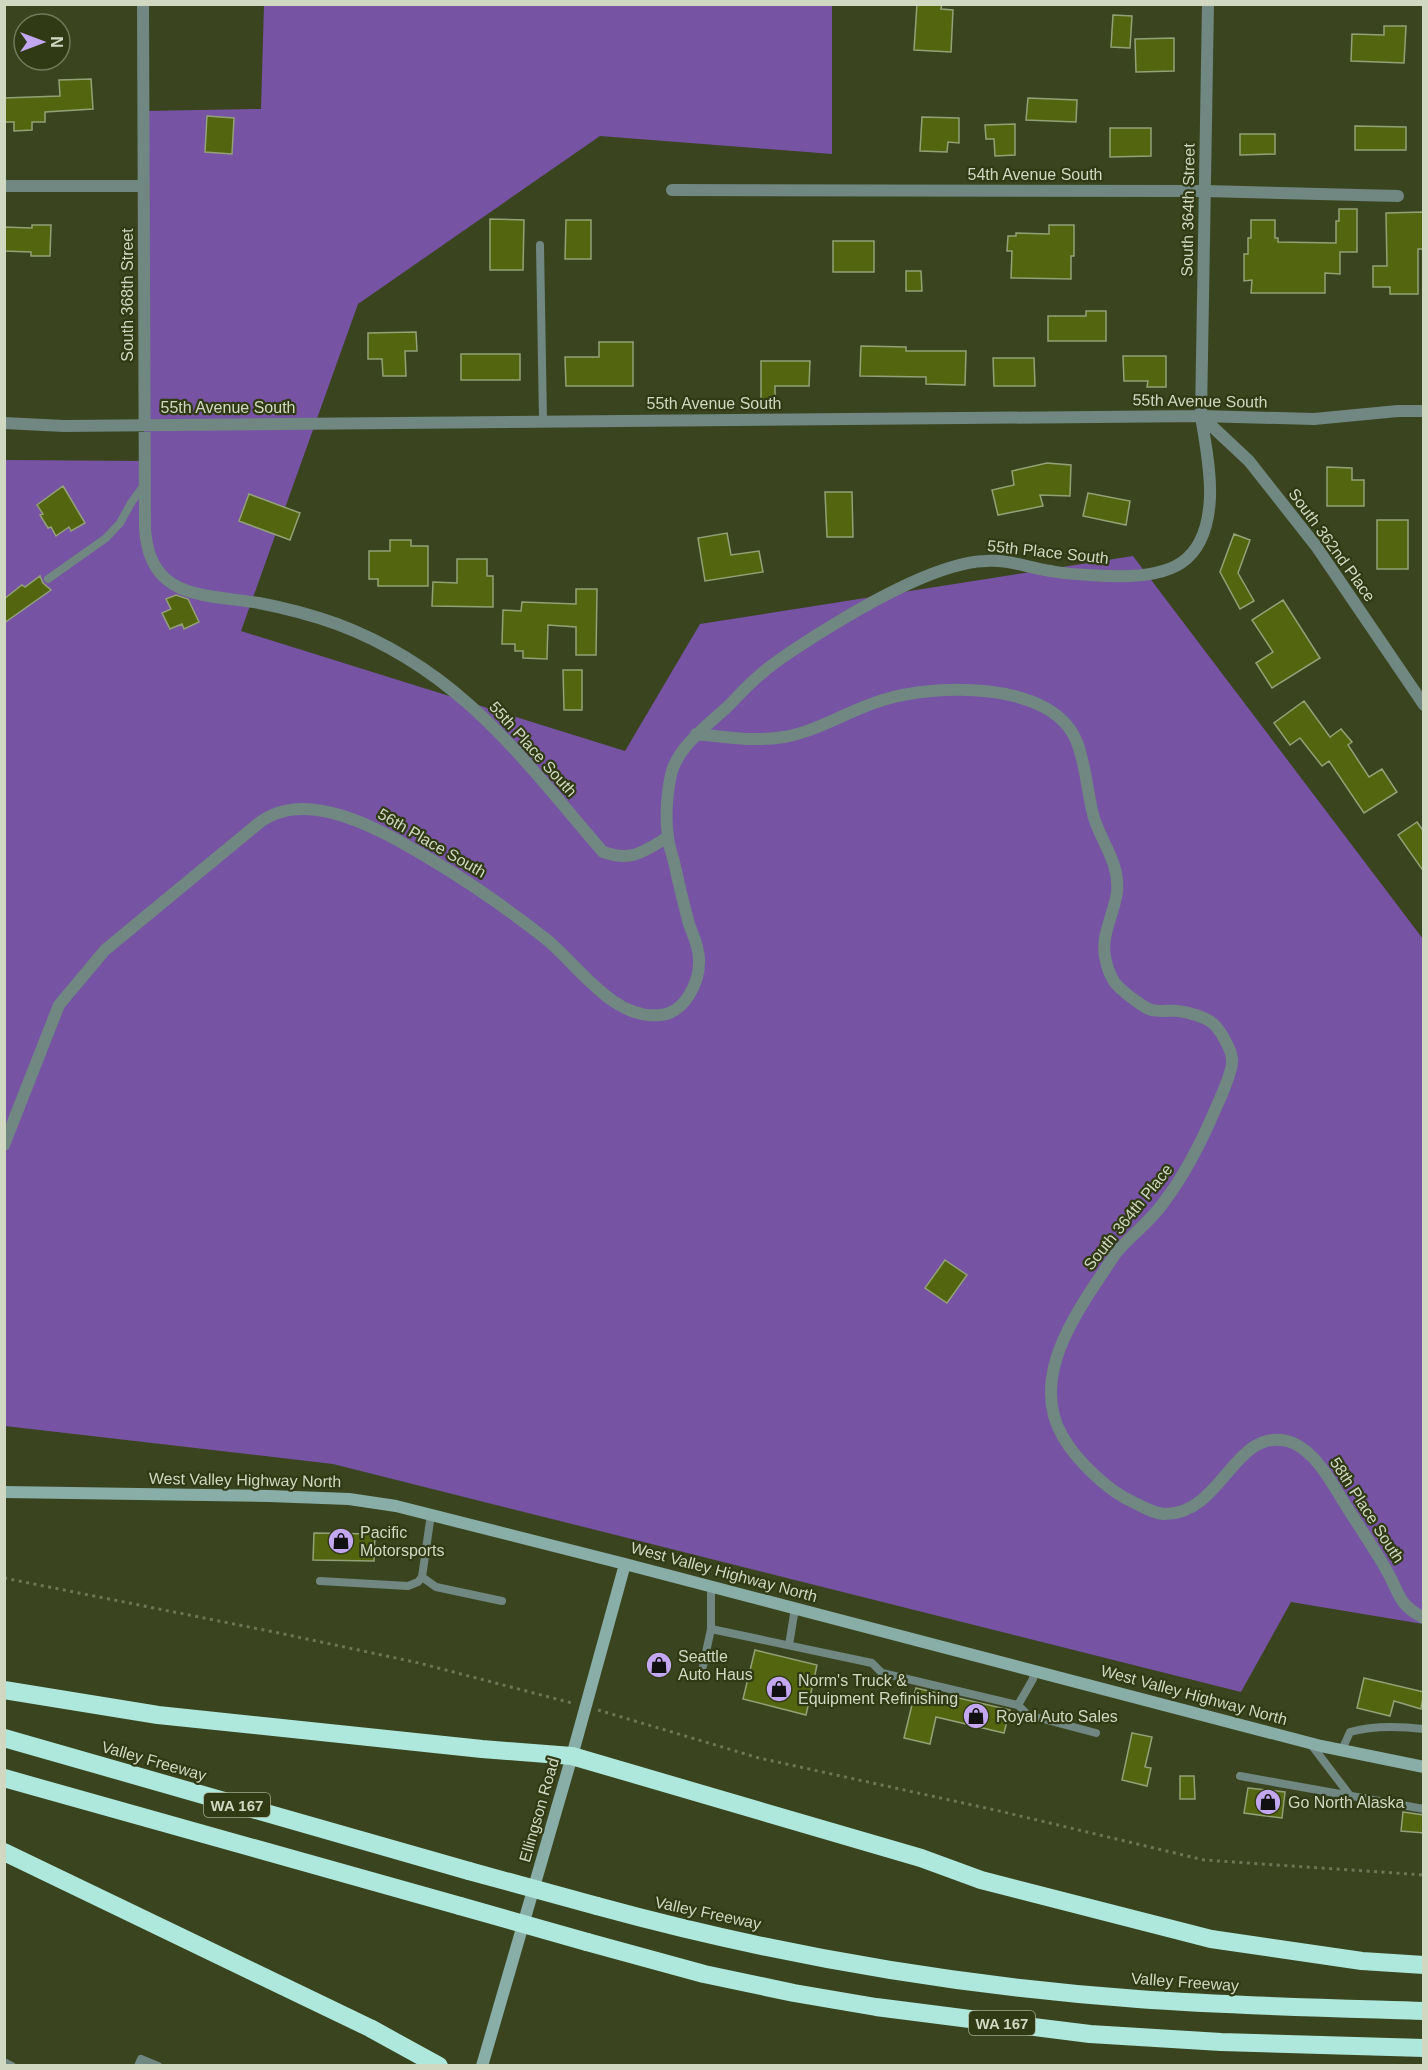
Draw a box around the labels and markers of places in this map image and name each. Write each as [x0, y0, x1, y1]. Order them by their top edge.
place label: Pacific Motorsports [360, 1524, 444, 1559]
shop icon: Pacific Motorsports [326, 1526, 356, 1556]
place label: Seattle Auto Haus [678, 1648, 753, 1683]
shop icon: Seattle Auto Haus [644, 1650, 674, 1680]
place label: Norm's Truck & Equipment Refinishing [798, 1672, 958, 1707]
shop icon: Norm's Truck & Equipment Refinishing [764, 1674, 794, 1704]
shop icon: Royal Auto Sales [961, 1701, 991, 1731]
place label: Royal Auto Sales [996, 1708, 1118, 1725]
shop icon: Go North Alaska [1253, 1787, 1283, 1817]
place label: Go North Alaska [1288, 1794, 1405, 1811]

